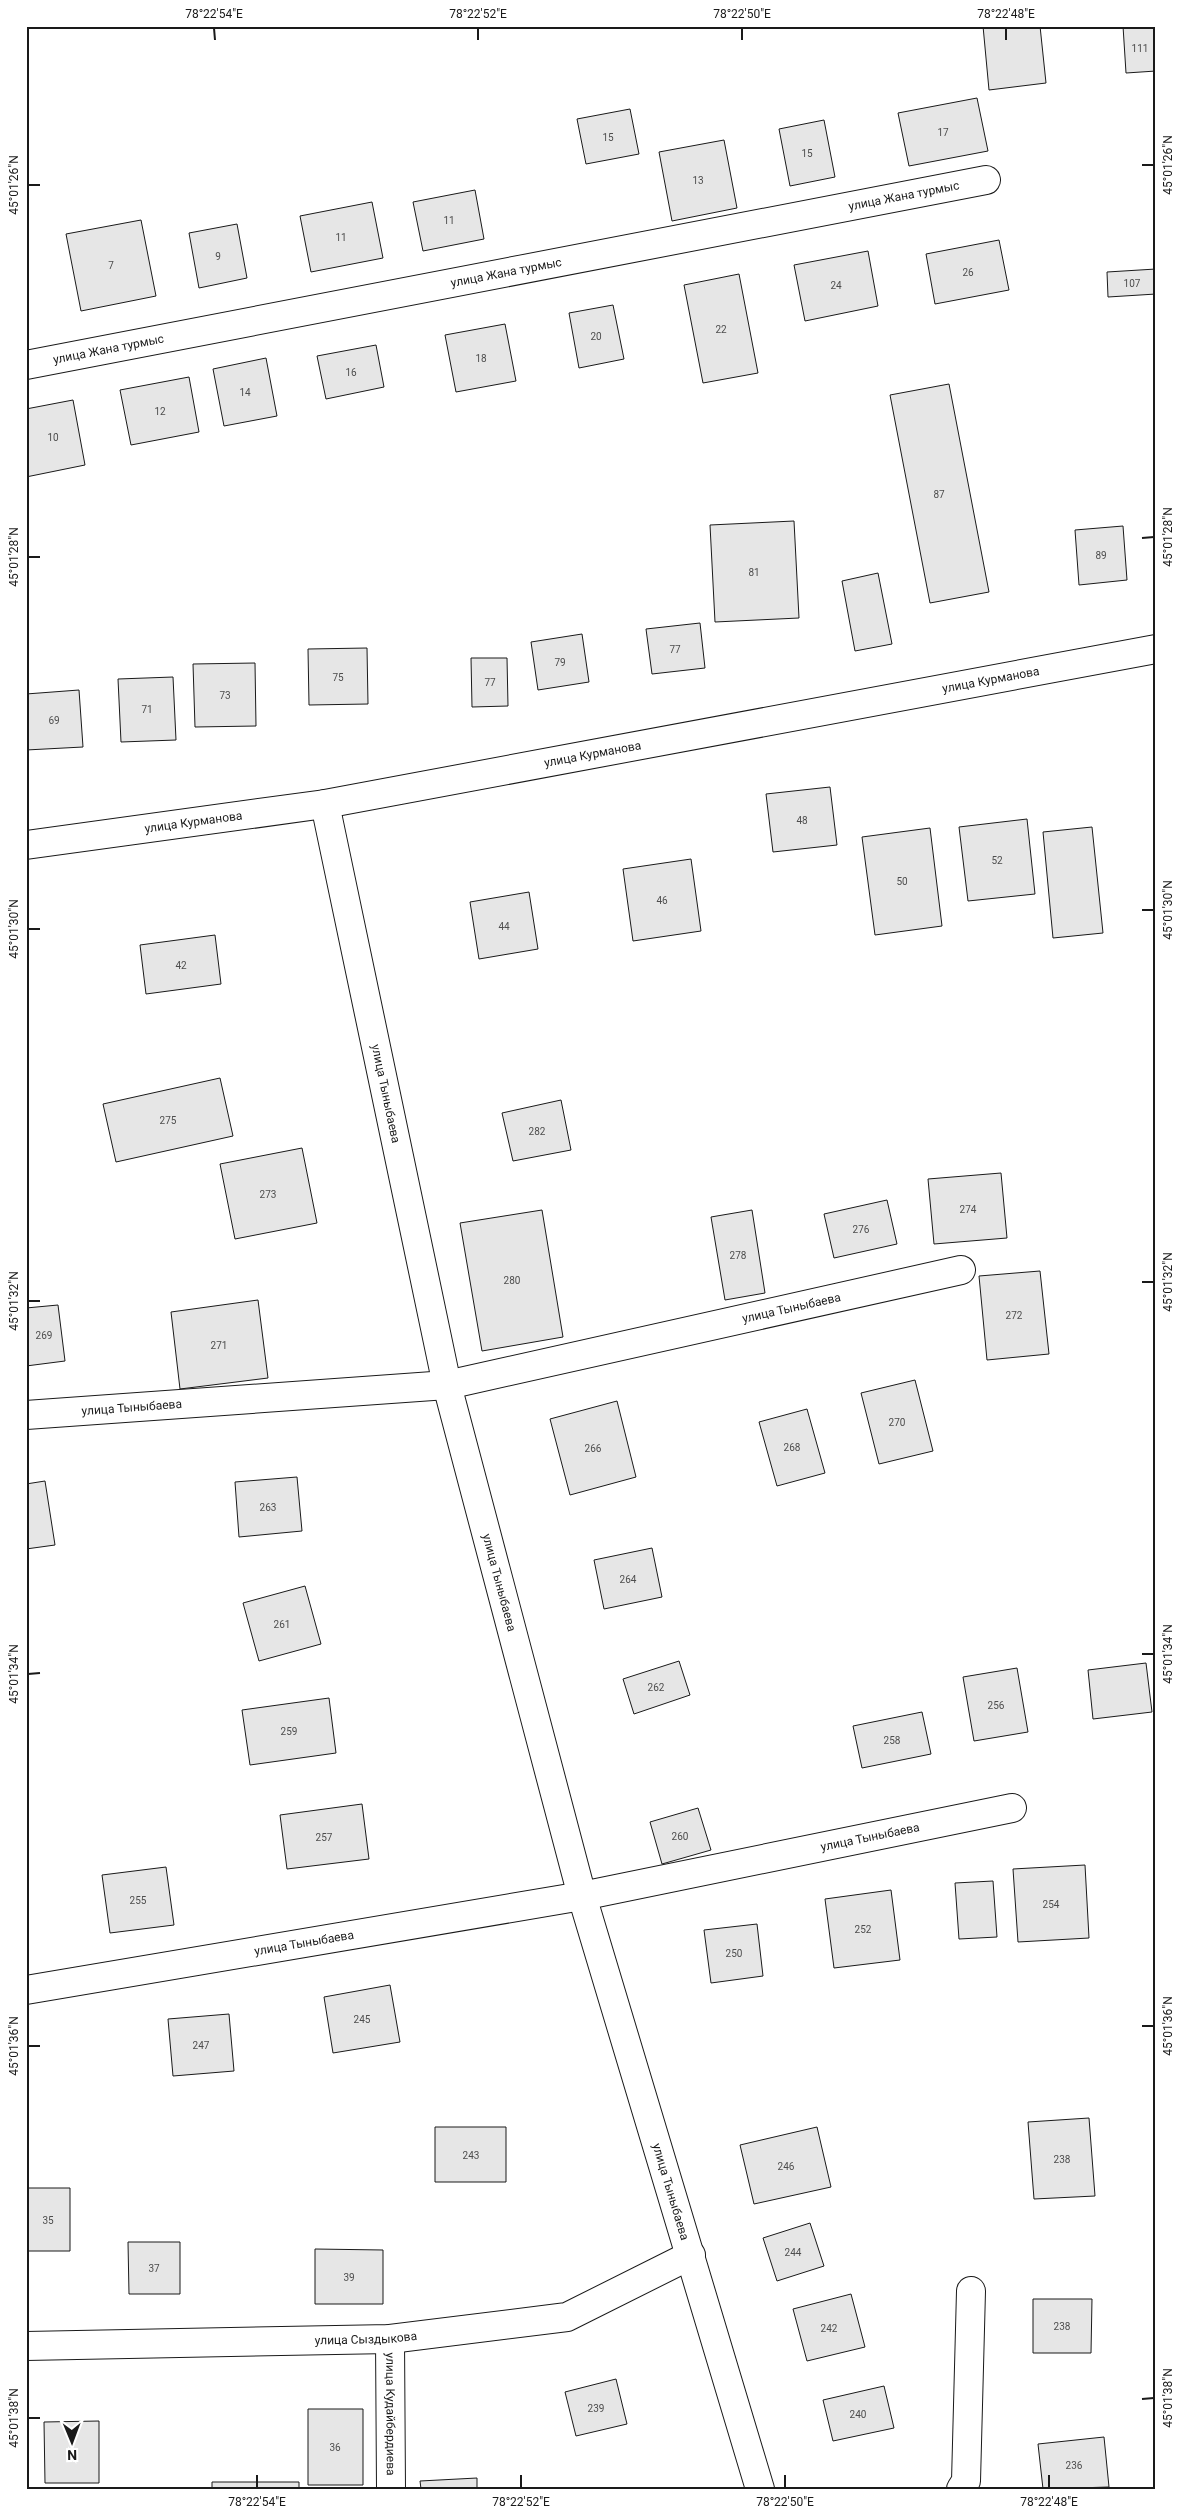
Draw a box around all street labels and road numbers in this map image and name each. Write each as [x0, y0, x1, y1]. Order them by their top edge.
street label: улица Жана турмыс [847, 178, 960, 213]
street label: улица Жана турмыс [450, 255, 563, 290]
street label: улица Жана турмыс [52, 332, 165, 367]
street label: улица Курманова [941, 664, 1040, 696]
street label: улица Курманова [543, 738, 642, 770]
street label: улица Курманова [144, 808, 243, 836]
street label: улица Тыныбаева [369, 1043, 403, 1144]
street label: улица Тыныбаева [741, 1290, 842, 1326]
street label: улица Тыныбаева [81, 1397, 182, 1418]
street label: улица Тыныбаева [480, 1532, 519, 1633]
street label: улица Тыныбаева [819, 1820, 921, 1854]
street label: улица Тыныбаева [253, 1928, 355, 1958]
street label: улица Тыныбаева [650, 2142, 692, 2242]
street label: улица Сыздыкова [315, 2329, 418, 2347]
street label: улица Кудайбердиева [383, 2352, 398, 2476]

